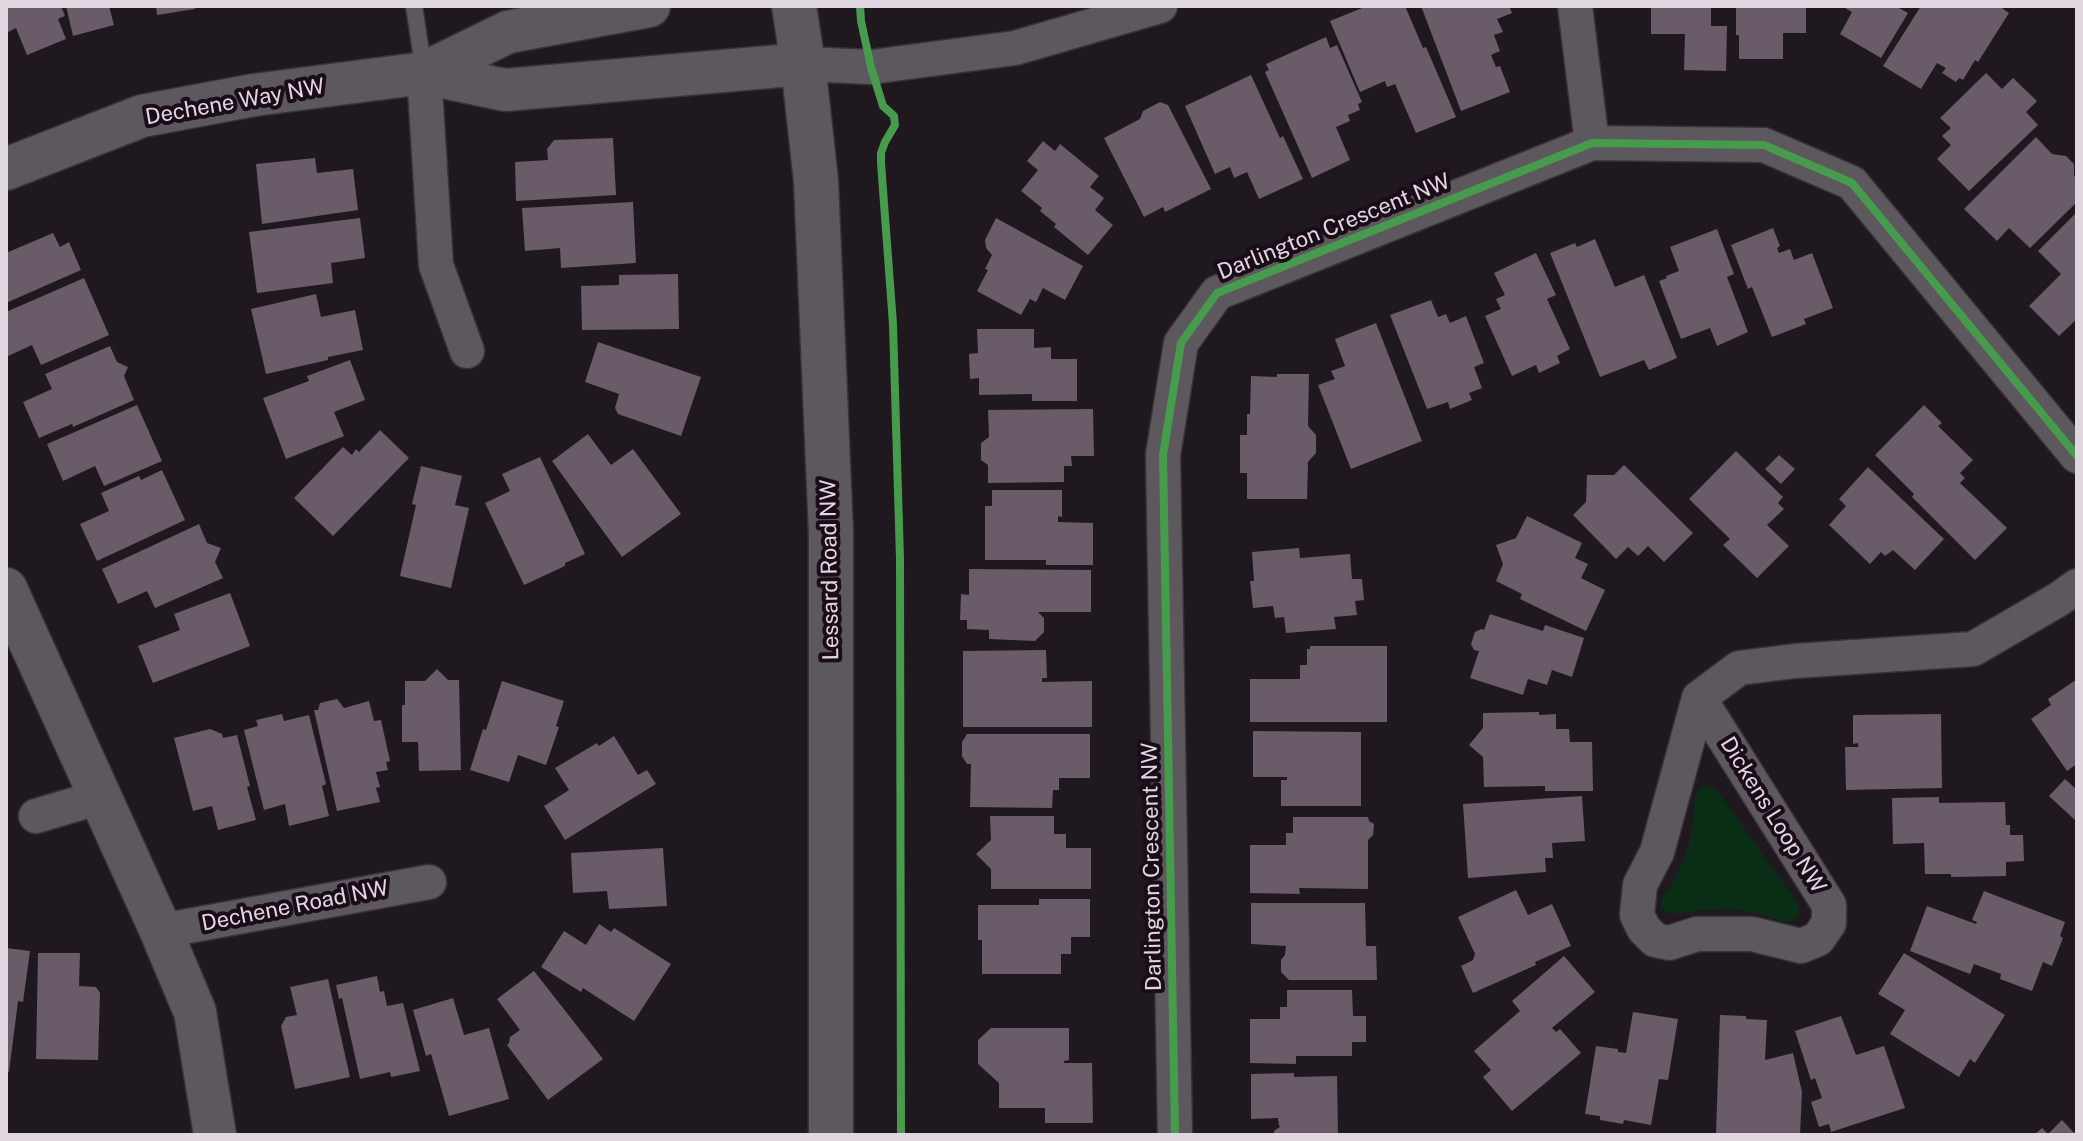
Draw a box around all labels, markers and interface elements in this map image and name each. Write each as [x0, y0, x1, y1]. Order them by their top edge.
street label: Dechene Way NW [143, 73, 327, 131]
street label: Darlington Crescent NW [1214, 168, 1454, 286]
street label: Lessard Road NW [815, 479, 845, 661]
street label: Dickens Loop NW [1714, 732, 1832, 898]
street label: Darlington Crescent NW [1137, 743, 1167, 991]
street label: Dechene Road NW [199, 875, 391, 937]

